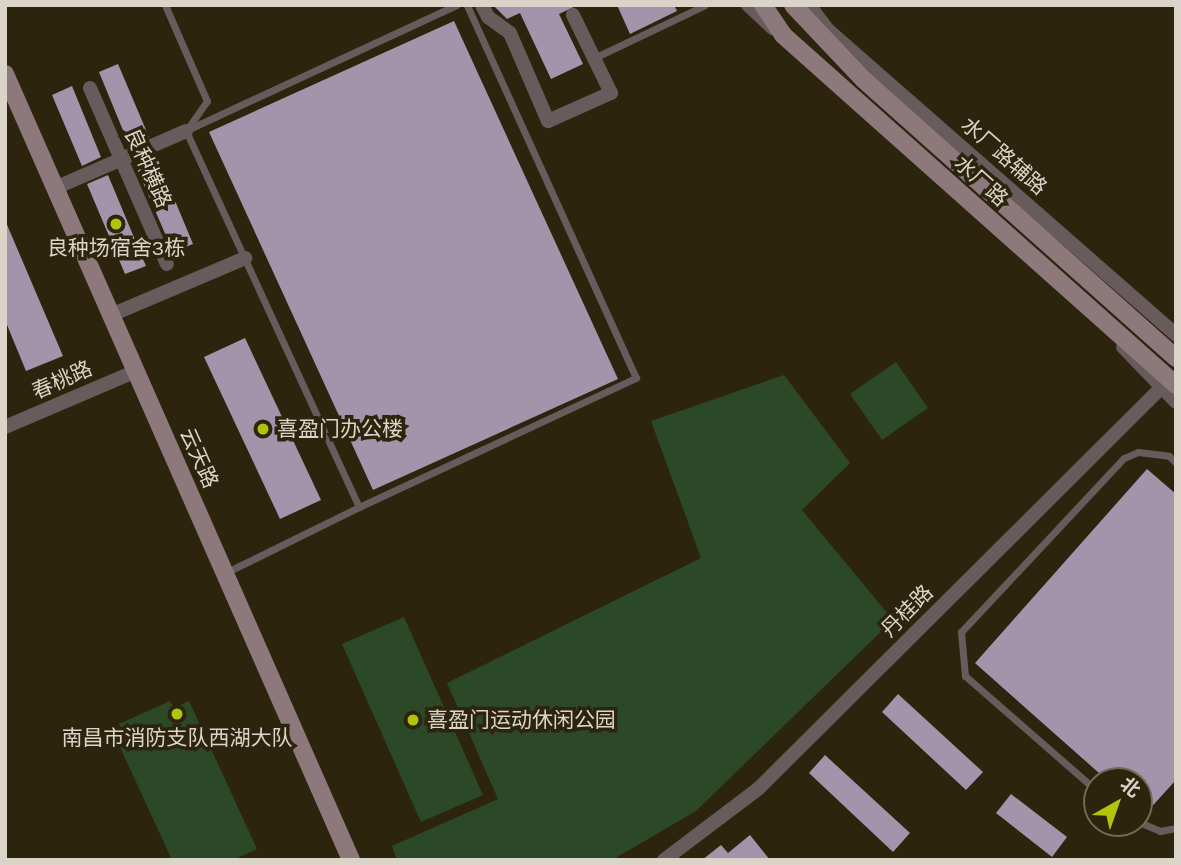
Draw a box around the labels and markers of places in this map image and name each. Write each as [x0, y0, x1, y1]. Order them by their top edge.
marker: 良种场宿舍3栋 [108, 216, 124, 232]
place label: 良种场宿舍3栋 [47, 235, 185, 261]
place label: 喜盈门办公楼 [277, 416, 403, 442]
marker: 喜盈门办公楼 [255, 421, 271, 437]
marker: 南昌市消防支队西湖大队 [169, 706, 185, 722]
place label: 喜盈门运动休闲公园 [427, 707, 616, 733]
marker: 喜盈门运动休闲公园 [405, 712, 421, 728]
place label: 南昌市消防支队西湖大队 [62, 725, 292, 751]

